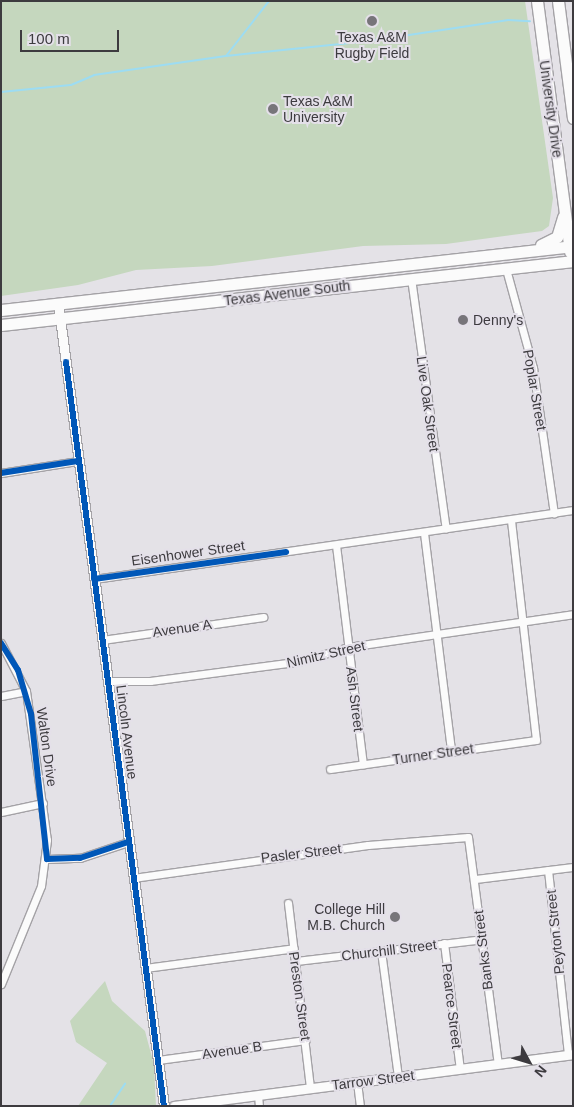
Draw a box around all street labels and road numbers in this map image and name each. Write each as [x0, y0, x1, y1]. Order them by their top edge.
street label: University Drive [536, 59, 566, 159]
street label: Texas Avenue South [222, 277, 352, 309]
street label: Poplar Street [520, 348, 550, 432]
street label: Live Oak Street [413, 355, 443, 453]
street label: Eisenhower Street [130, 537, 246, 569]
street label: Avenue A [151, 615, 213, 641]
street label: Nimitz Street [285, 637, 367, 671]
street label: Ash Street [343, 666, 367, 732]
street label: Lincoln Avenue [113, 684, 141, 780]
street label: Walton Drive [33, 706, 61, 788]
street label: Turner Street [391, 740, 475, 768]
street label: Pasler Street [260, 840, 342, 866]
street label: Peyton Street [542, 889, 568, 975]
street label: Banks Street [470, 909, 496, 991]
street label: Churchill Street [340, 936, 438, 964]
street label: Preston Street [285, 951, 315, 1041]
street label: Pearce Street [438, 962, 466, 1050]
street label: Avenue B [201, 1037, 263, 1063]
street label: Tarrow Street [331, 1067, 415, 1093]

